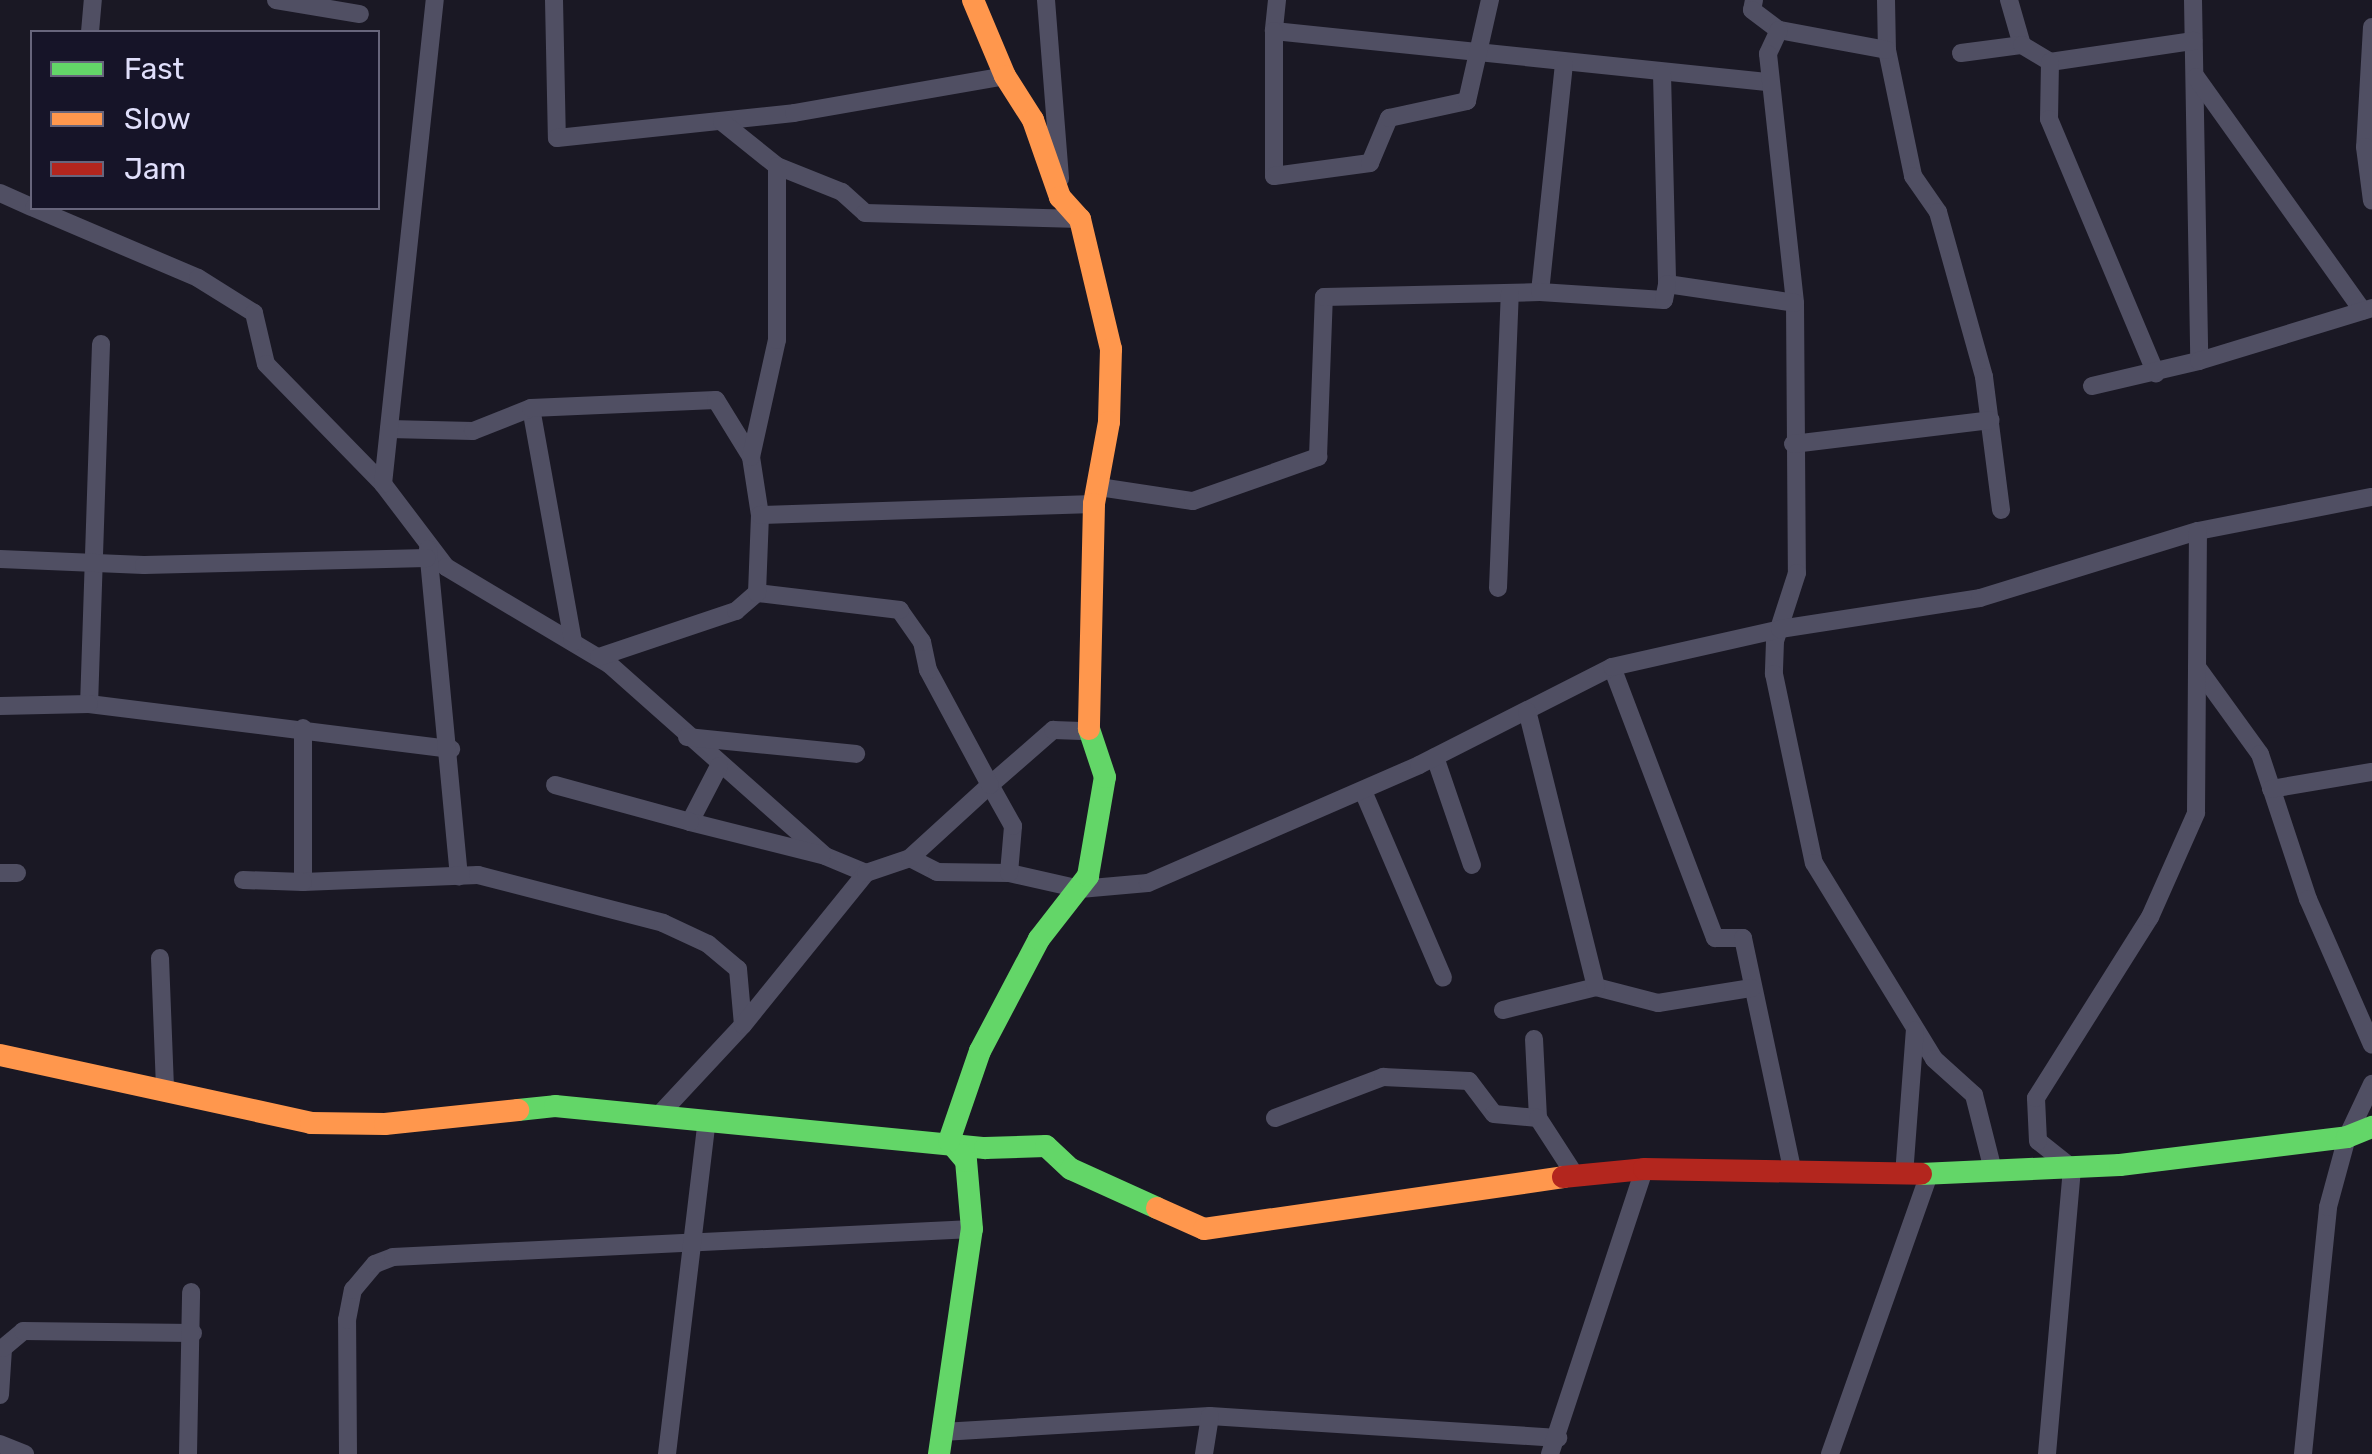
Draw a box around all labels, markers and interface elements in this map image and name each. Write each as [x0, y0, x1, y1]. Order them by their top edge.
legend [30, 30, 380, 210]
text: Fast [124, 51, 184, 87]
text: Slow [124, 101, 191, 137]
text: Jam [124, 151, 186, 187]

